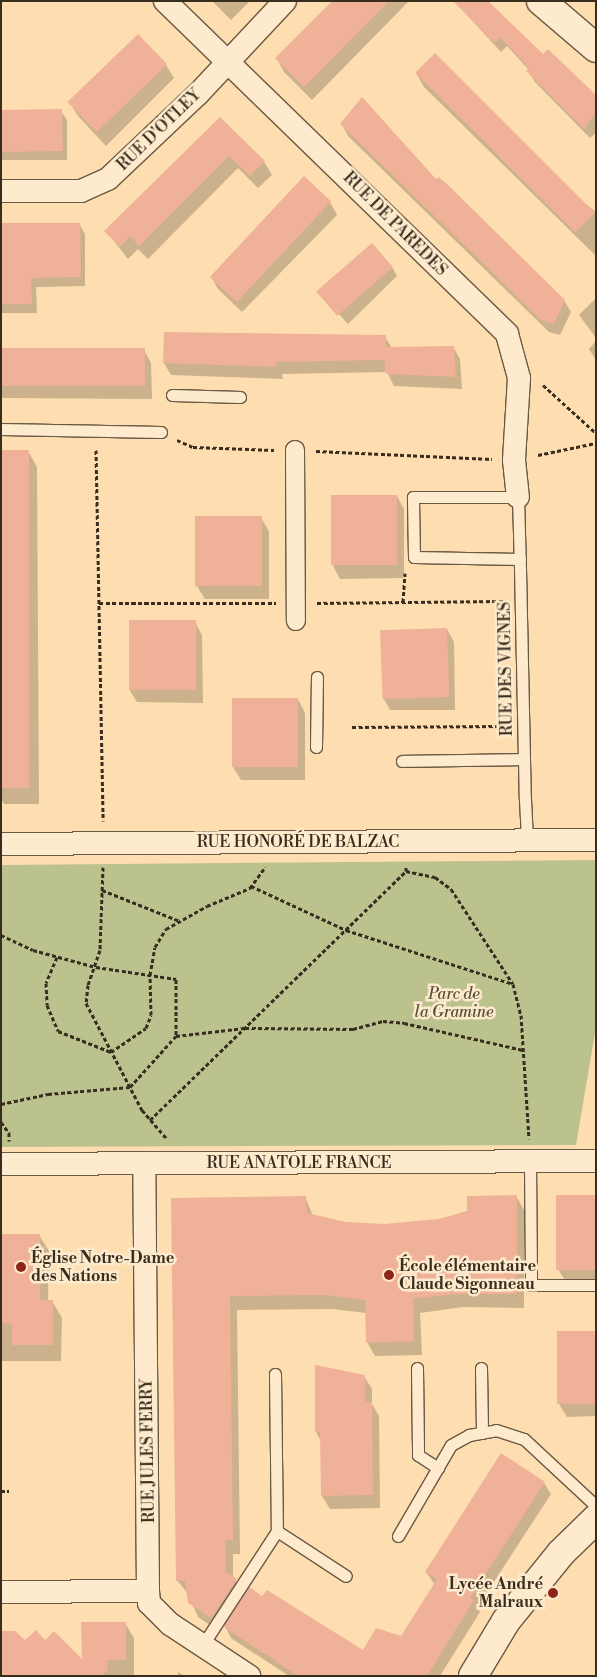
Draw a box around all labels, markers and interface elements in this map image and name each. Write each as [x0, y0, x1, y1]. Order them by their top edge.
street label: RUE D'OTLEY [113, 85, 205, 175]
street label: RUE DE PAREDES [339, 168, 451, 280]
street label: RUE DES VIGNES [495, 602, 517, 736]
street label: RUE HONORÉ DE BALZAC [197, 832, 399, 852]
park label: Parc de la Gramine [415, 984, 493, 1022]
street label: RUE ANATOLE FRANCE [207, 1153, 391, 1173]
place label: Église Notre-Dame des Nations [31, 1248, 174, 1286]
place label: École élémentaire Claude Sigonneau [399, 1256, 536, 1294]
marker: Église Notre-Dame des Nations [15, 1261, 27, 1273]
marker: École élémentaire Claude Sigonneau [383, 1269, 395, 1281]
street label: RUE JULES FERRY [137, 1379, 159, 1523]
place label: Lycée André Malraux [449, 1574, 543, 1612]
marker: Lycée André Malraux [547, 1587, 559, 1599]

